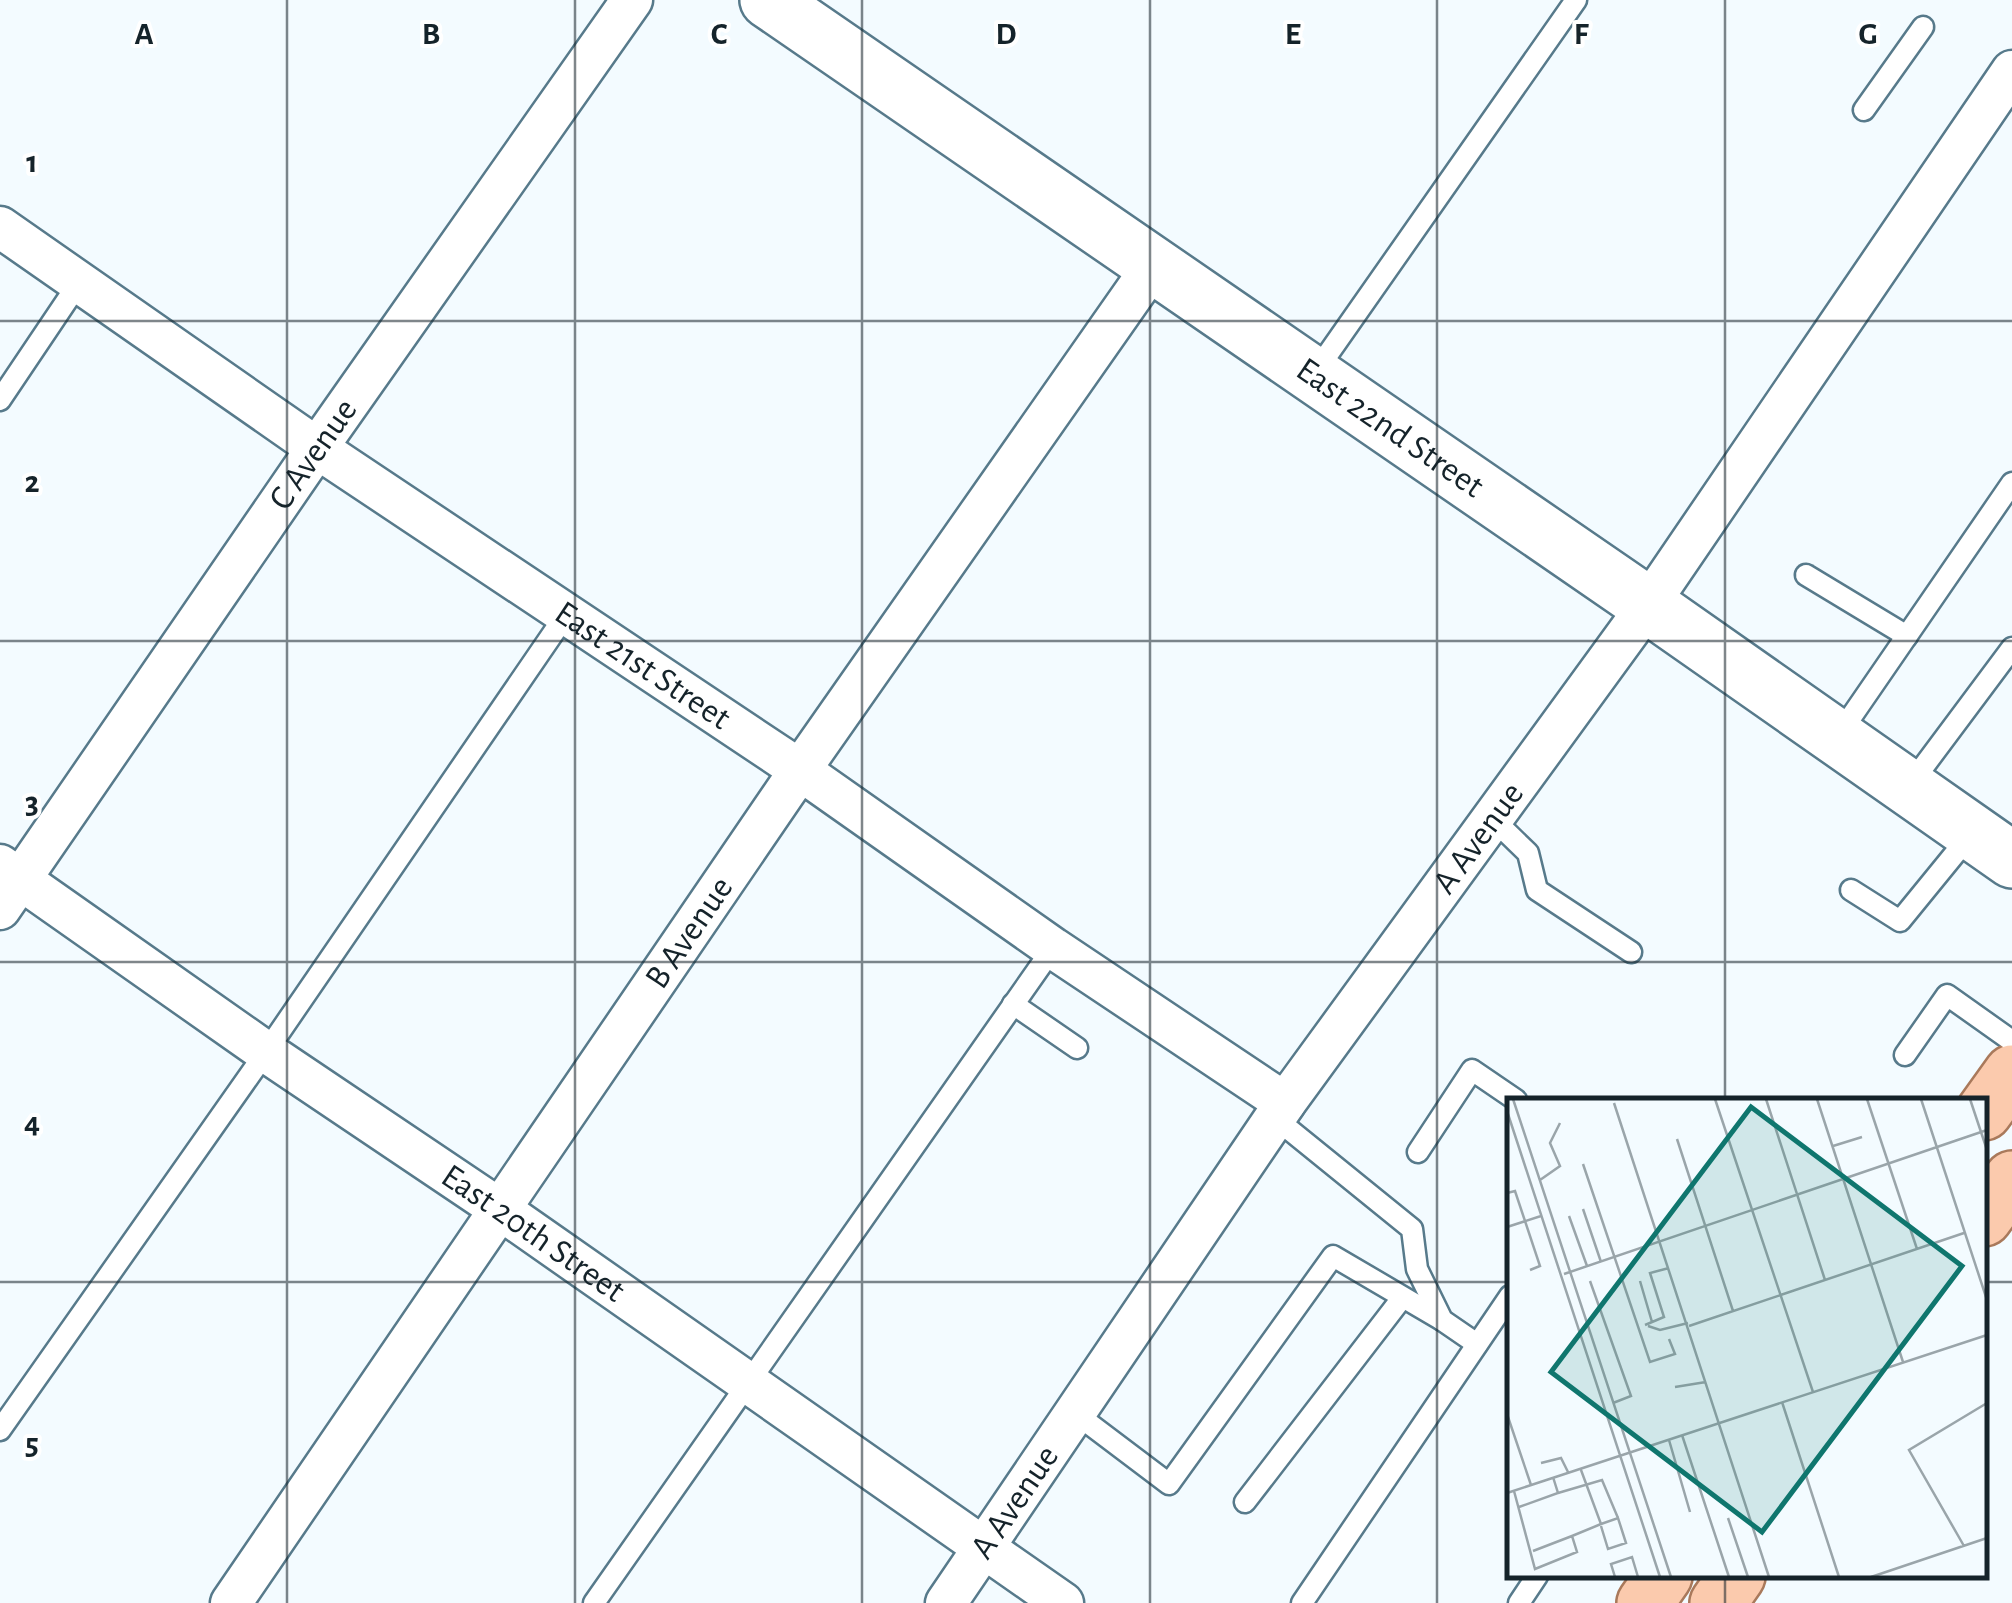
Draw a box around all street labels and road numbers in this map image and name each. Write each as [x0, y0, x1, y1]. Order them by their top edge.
street label: East 22nd Street [1290, 351, 1490, 504]
street label: C Avenue [263, 392, 363, 516]
street label: East 21st Street [549, 594, 737, 736]
street label: A Avenue [1426, 776, 1530, 900]
street label: B Avenue [639, 870, 739, 995]
street label: East 20th Street [435, 1158, 631, 1308]
street label: A Avenue [964, 1439, 1065, 1565]

